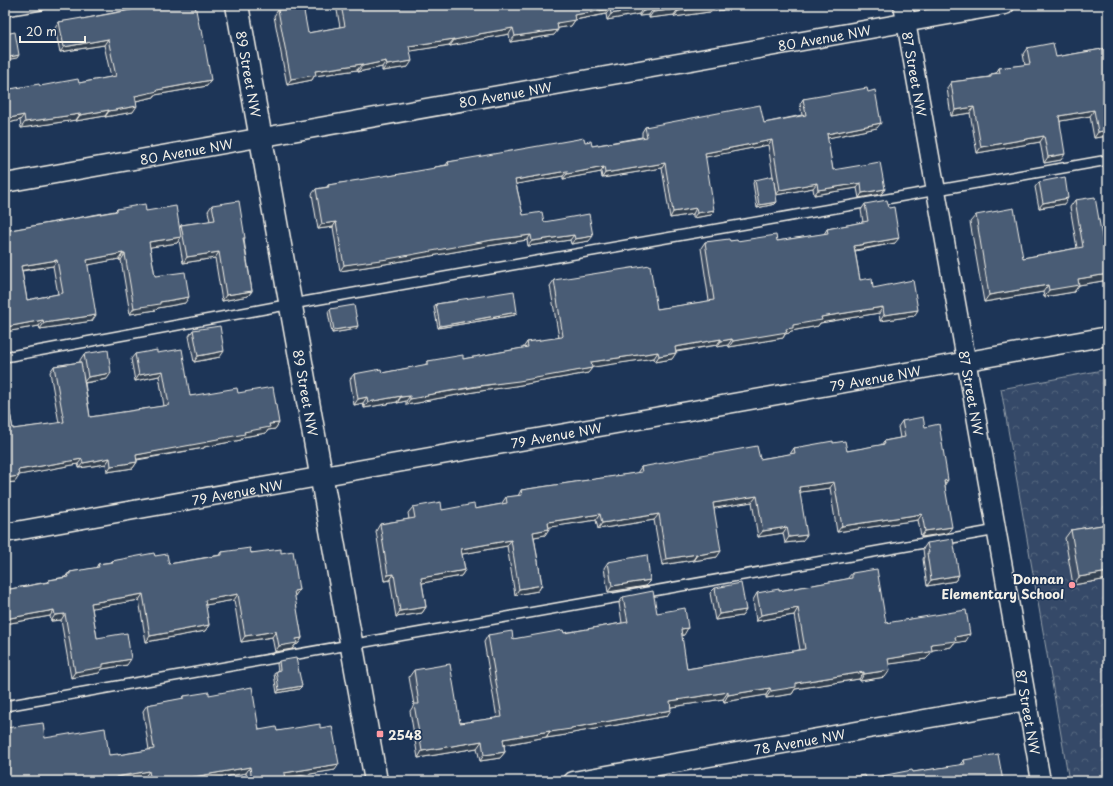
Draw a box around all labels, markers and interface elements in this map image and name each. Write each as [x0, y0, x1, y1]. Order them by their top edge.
scale bar [20, 18, 85, 44]
street label: 80 Avenue NW [776, 19, 873, 55]
text: 20 m [26, 22, 57, 40]
street label: 89 Street NW [232, 29, 266, 119]
street label: 87 Street NW [898, 30, 932, 118]
street label: 80 Avenue NW [457, 76, 554, 112]
street label: 80 Avenue NW [138, 133, 235, 168]
street label: 89 Street NW [289, 348, 324, 438]
street label: 87 Street NW [955, 349, 989, 437]
street label: 79 Avenue NW [828, 360, 923, 395]
street label: 79 Avenue NW [509, 417, 604, 452]
street label: 79 Avenue NW [190, 474, 285, 509]
place label: Donnan Elementary School [942, 569, 1064, 603]
marker: Donnan Elementary School [1067, 580, 1077, 590]
street label: 87 Street NW [1012, 668, 1046, 756]
street label: 78 Avenue NW [753, 724, 847, 758]
place label: 2548 [388, 725, 422, 744]
marker: 2548 [375, 729, 385, 739]

